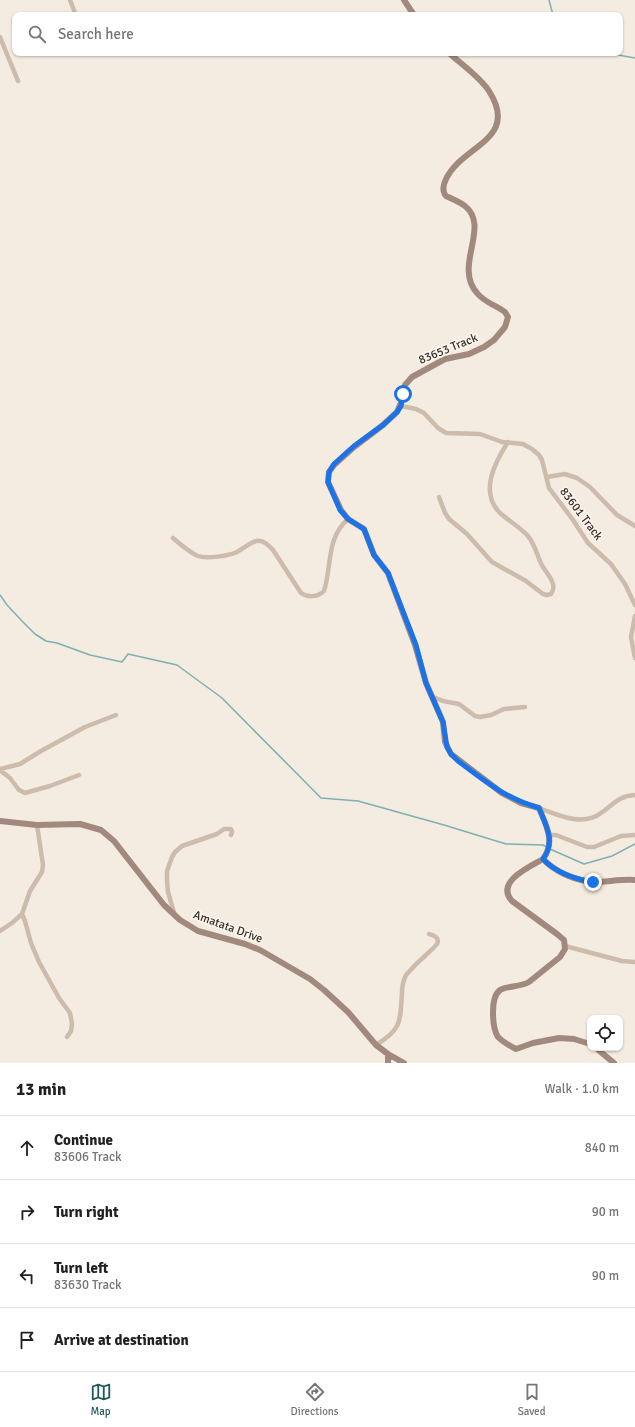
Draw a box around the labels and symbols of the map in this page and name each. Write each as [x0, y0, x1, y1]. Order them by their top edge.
street label: 83653 Track [416, 330, 480, 368]
route start [394, 385, 412, 403]
street label: 83601 Track [556, 485, 606, 543]
route end [584, 873, 602, 891]
street label: Amatata Drive [191, 908, 265, 946]

